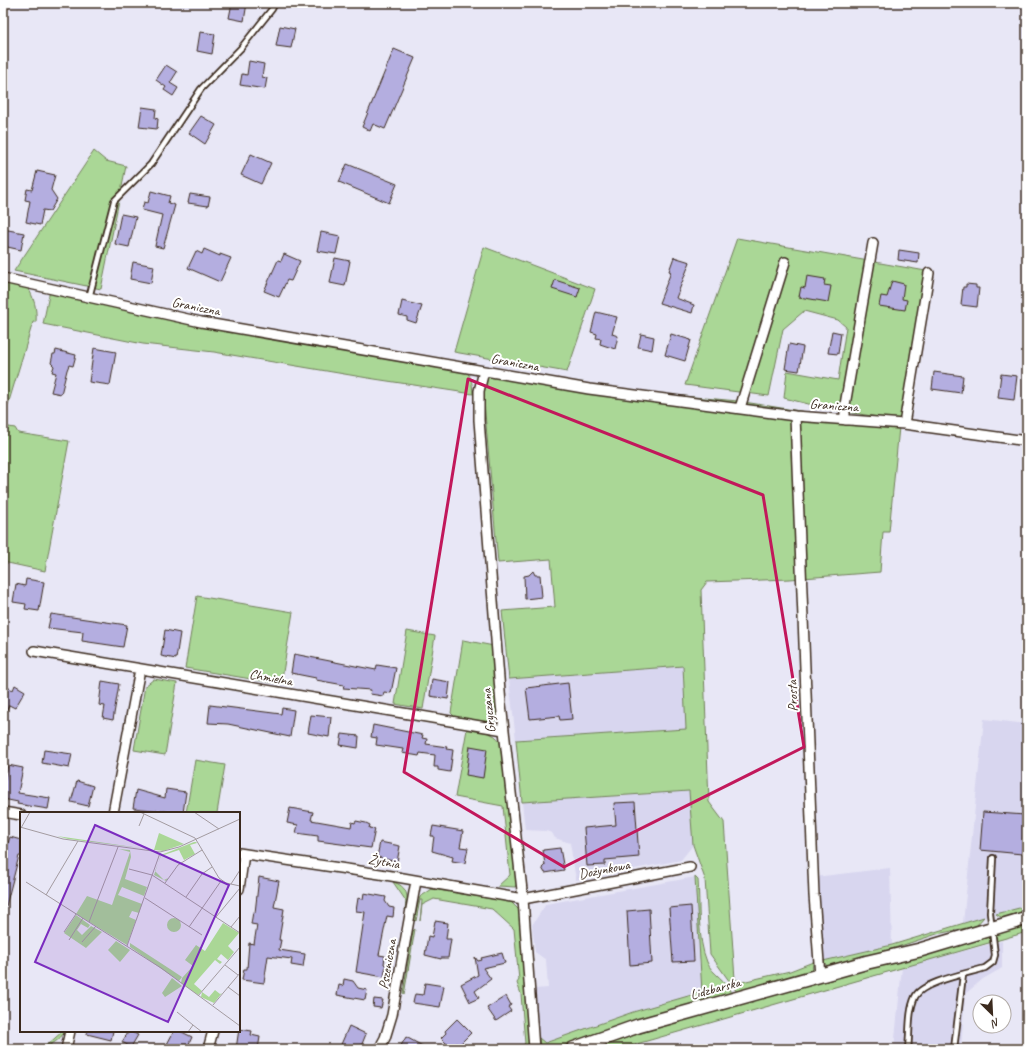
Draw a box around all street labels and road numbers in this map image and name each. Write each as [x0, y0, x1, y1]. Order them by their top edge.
street label: Graniczna [170, 294, 223, 320]
street label: Graniczna [490, 350, 542, 375]
street label: Graniczna [809, 395, 860, 416]
street label: Chmielna [248, 665, 295, 690]
street label: Prosta [783, 679, 802, 712]
street label: Gryczana [478, 687, 499, 734]
street label: Żytnia [367, 850, 402, 873]
street label: Dożynkowa [577, 856, 632, 883]
street label: Pszeniczna [375, 937, 400, 990]
street label: Lidzbarska [688, 973, 743, 1003]

